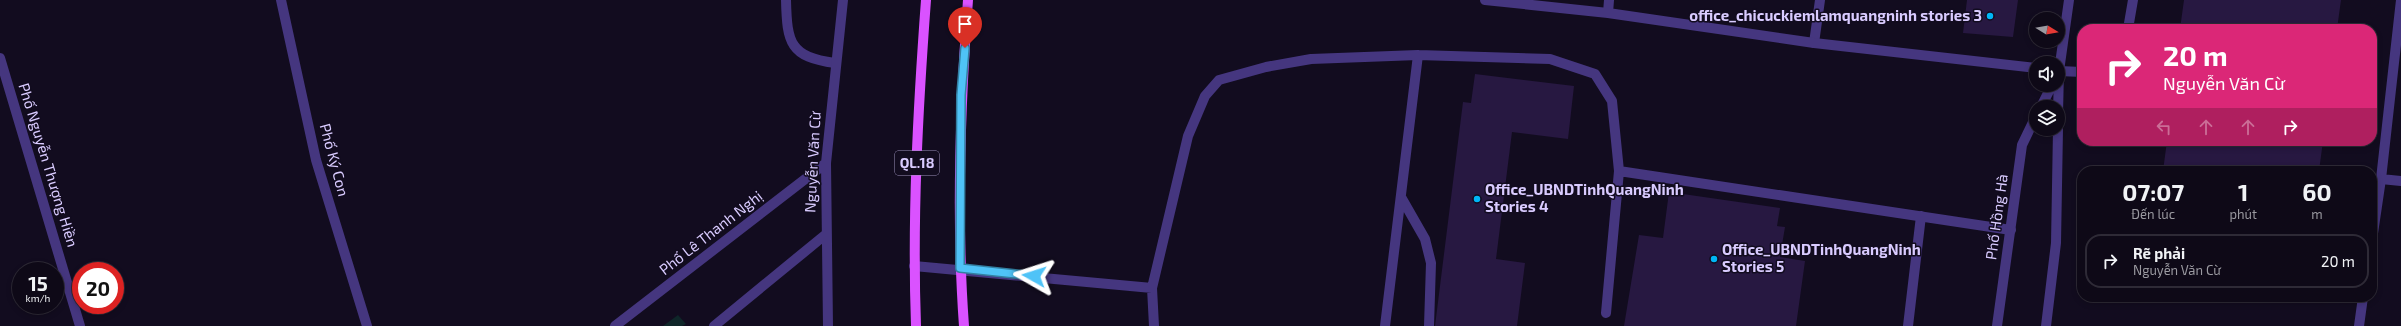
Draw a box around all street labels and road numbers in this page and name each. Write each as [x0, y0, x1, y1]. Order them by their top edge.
street label: Phố Nguyễn Thượng Hiền [15, 81, 82, 249]
street label: Nguyễn Văn Cừ [800, 110, 824, 213]
street label: Phố Ký Con [317, 121, 353, 198]
road number: QL.18 [895, 151, 939, 175]
street label: Phố Hồng Hà [1981, 173, 2011, 261]
street label: Phố Lê Thanh Nghị [655, 186, 766, 278]

